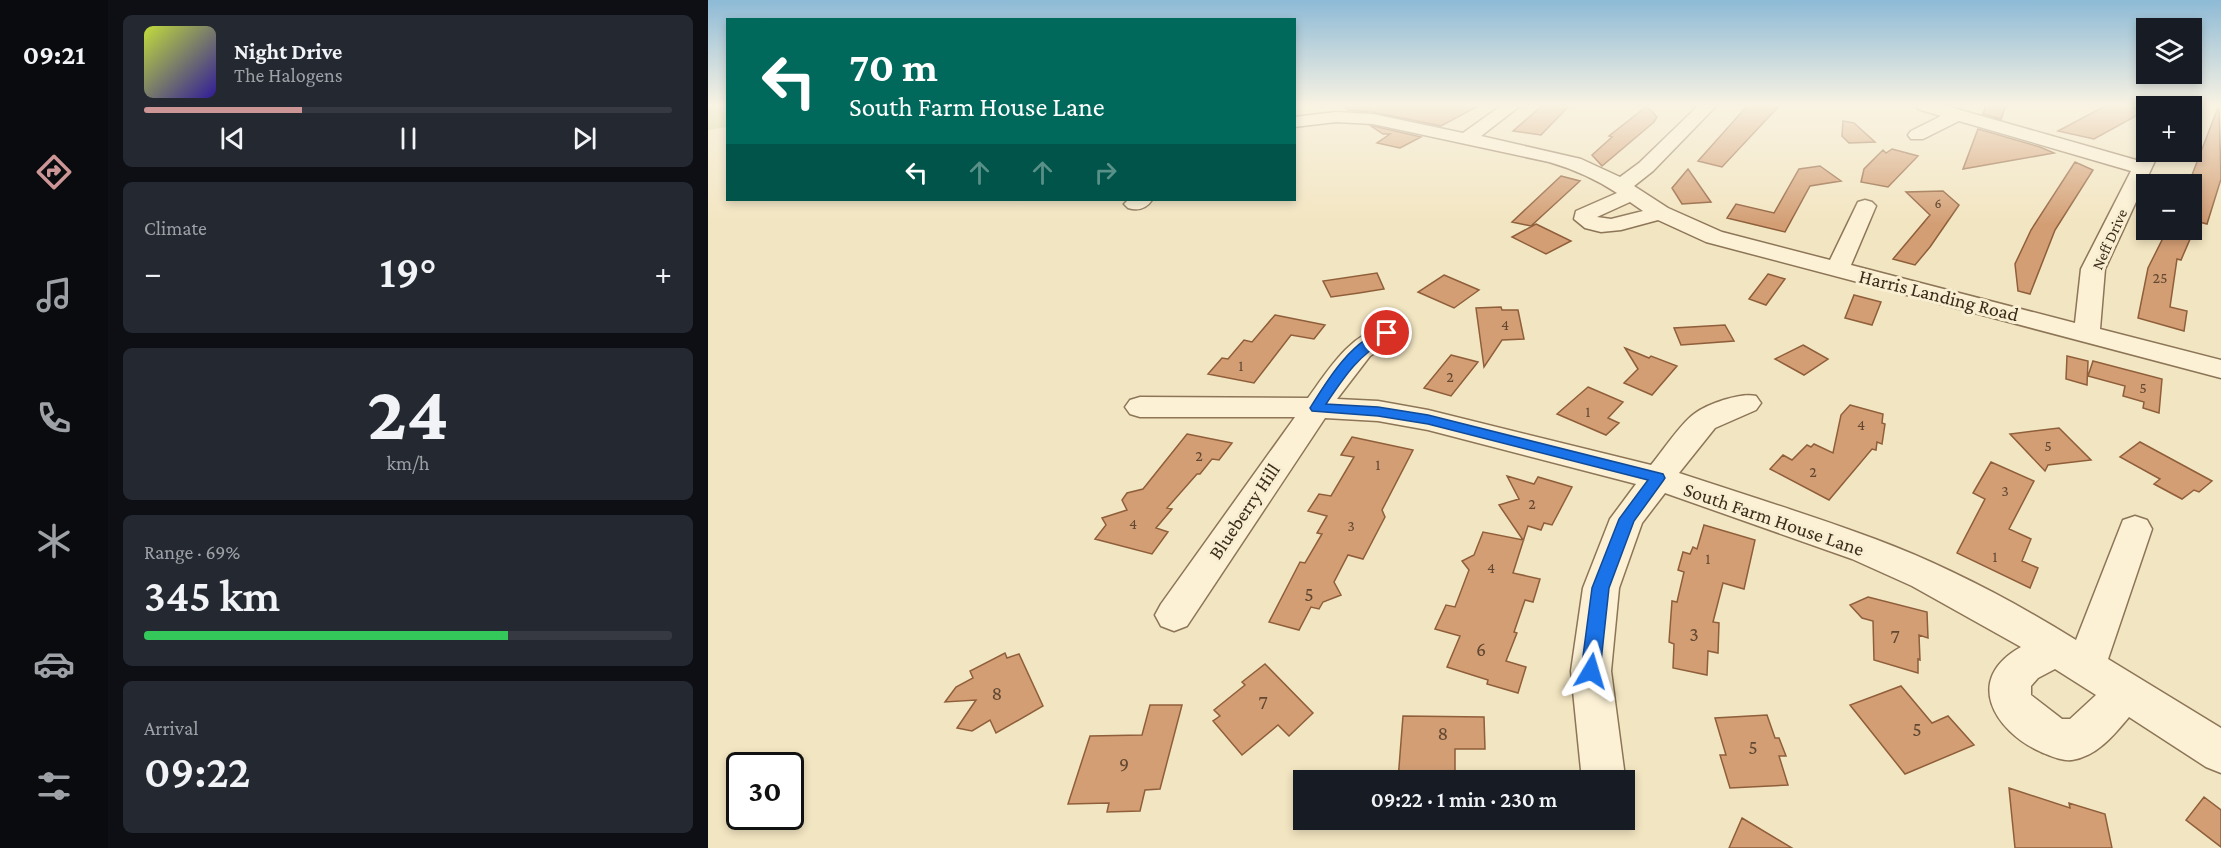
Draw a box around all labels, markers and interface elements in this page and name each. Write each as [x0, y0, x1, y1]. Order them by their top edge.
map controls [2136, 18, 2202, 240]
button: layers [2136, 18, 2202, 84]
text: Night Drive [234, 39, 342, 64]
text: 09:21 [23, 40, 85, 70]
icon: left [750, 42, 828, 120]
text: 70 m [849, 43, 938, 90]
text: The Halogens [234, 64, 343, 86]
text: South Farm House Lane [849, 92, 1105, 122]
button: + [2136, 96, 2202, 162]
icon: previous [216, 122, 249, 155]
icon: pause [392, 122, 425, 155]
icon: next [568, 122, 601, 155]
icon: directions [33, 151, 75, 193]
icon: left [900, 156, 933, 189]
icon: ahead [963, 156, 996, 189]
icon: ahead [1026, 156, 1059, 189]
icon: right [1089, 156, 1122, 189]
button: − [2136, 174, 2202, 240]
house number: 6 [1934, 195, 1942, 211]
street label: Neff Drive [2089, 206, 2130, 272]
text: Climate [144, 217, 207, 239]
text: 19° [380, 247, 436, 297]
text: − [144, 254, 161, 291]
text: + [655, 254, 672, 291]
street label: Harris Landing Road [1857, 265, 2022, 327]
house number: 25 [2152, 269, 2168, 286]
icon: music [33, 274, 75, 316]
pin [1361, 307, 1412, 358]
icon: arrive [1370, 316, 1403, 349]
house number: 4 [1501, 316, 1509, 333]
house number: 1 [1238, 357, 1244, 374]
house number: 2 [1446, 368, 1454, 385]
text: 24 [367, 369, 449, 456]
house number: 5 [2139, 379, 2147, 396]
icon: phone [33, 397, 75, 439]
house number: 1 [1585, 403, 1591, 420]
house number: 4 [1857, 416, 1865, 433]
house number: 5 [2044, 437, 2052, 454]
house number: 2 [1195, 447, 1203, 464]
text: km/h [386, 452, 430, 474]
house number: 1 [1375, 456, 1381, 473]
street label: Blueberry Hill [1204, 459, 1285, 564]
house number: 2 [1809, 463, 1817, 480]
street label: South Farm House Lane [1681, 478, 1867, 560]
house number: 3 [2001, 482, 2009, 499]
house number: 2 [1528, 495, 1536, 512]
house number: 4 [1129, 515, 1137, 532]
house number: 3 [1347, 517, 1355, 534]
icon: climate [33, 520, 75, 562]
text: Range · 69% [144, 541, 240, 563]
house number: 1 [1992, 548, 1998, 565]
house number: 1 [1705, 550, 1711, 567]
house number: 4 [1487, 559, 1495, 576]
text: 345 km [144, 571, 280, 621]
house number: 5 [1304, 583, 1314, 605]
house number: 3 [1689, 623, 1699, 645]
house number: 7 [1890, 625, 1900, 647]
house number: 6 [1476, 638, 1486, 660]
position arrow [1559, 639, 1623, 703]
icon: car [33, 643, 75, 685]
house number: 8 [992, 682, 1002, 704]
house number: 7 [1258, 691, 1268, 713]
text: Arrival [144, 717, 198, 739]
house number: 5 [1912, 718, 1922, 740]
house number: 8 [1438, 722, 1448, 744]
house number: 5 [1748, 736, 1758, 758]
text: 09:22 [144, 747, 250, 797]
speed limit sign: 30 [726, 752, 804, 830]
house number: 9 [1119, 753, 1129, 775]
icon: filters [33, 765, 75, 807]
text: 09:22 · 1 min · 230 m [1371, 787, 1557, 812]

